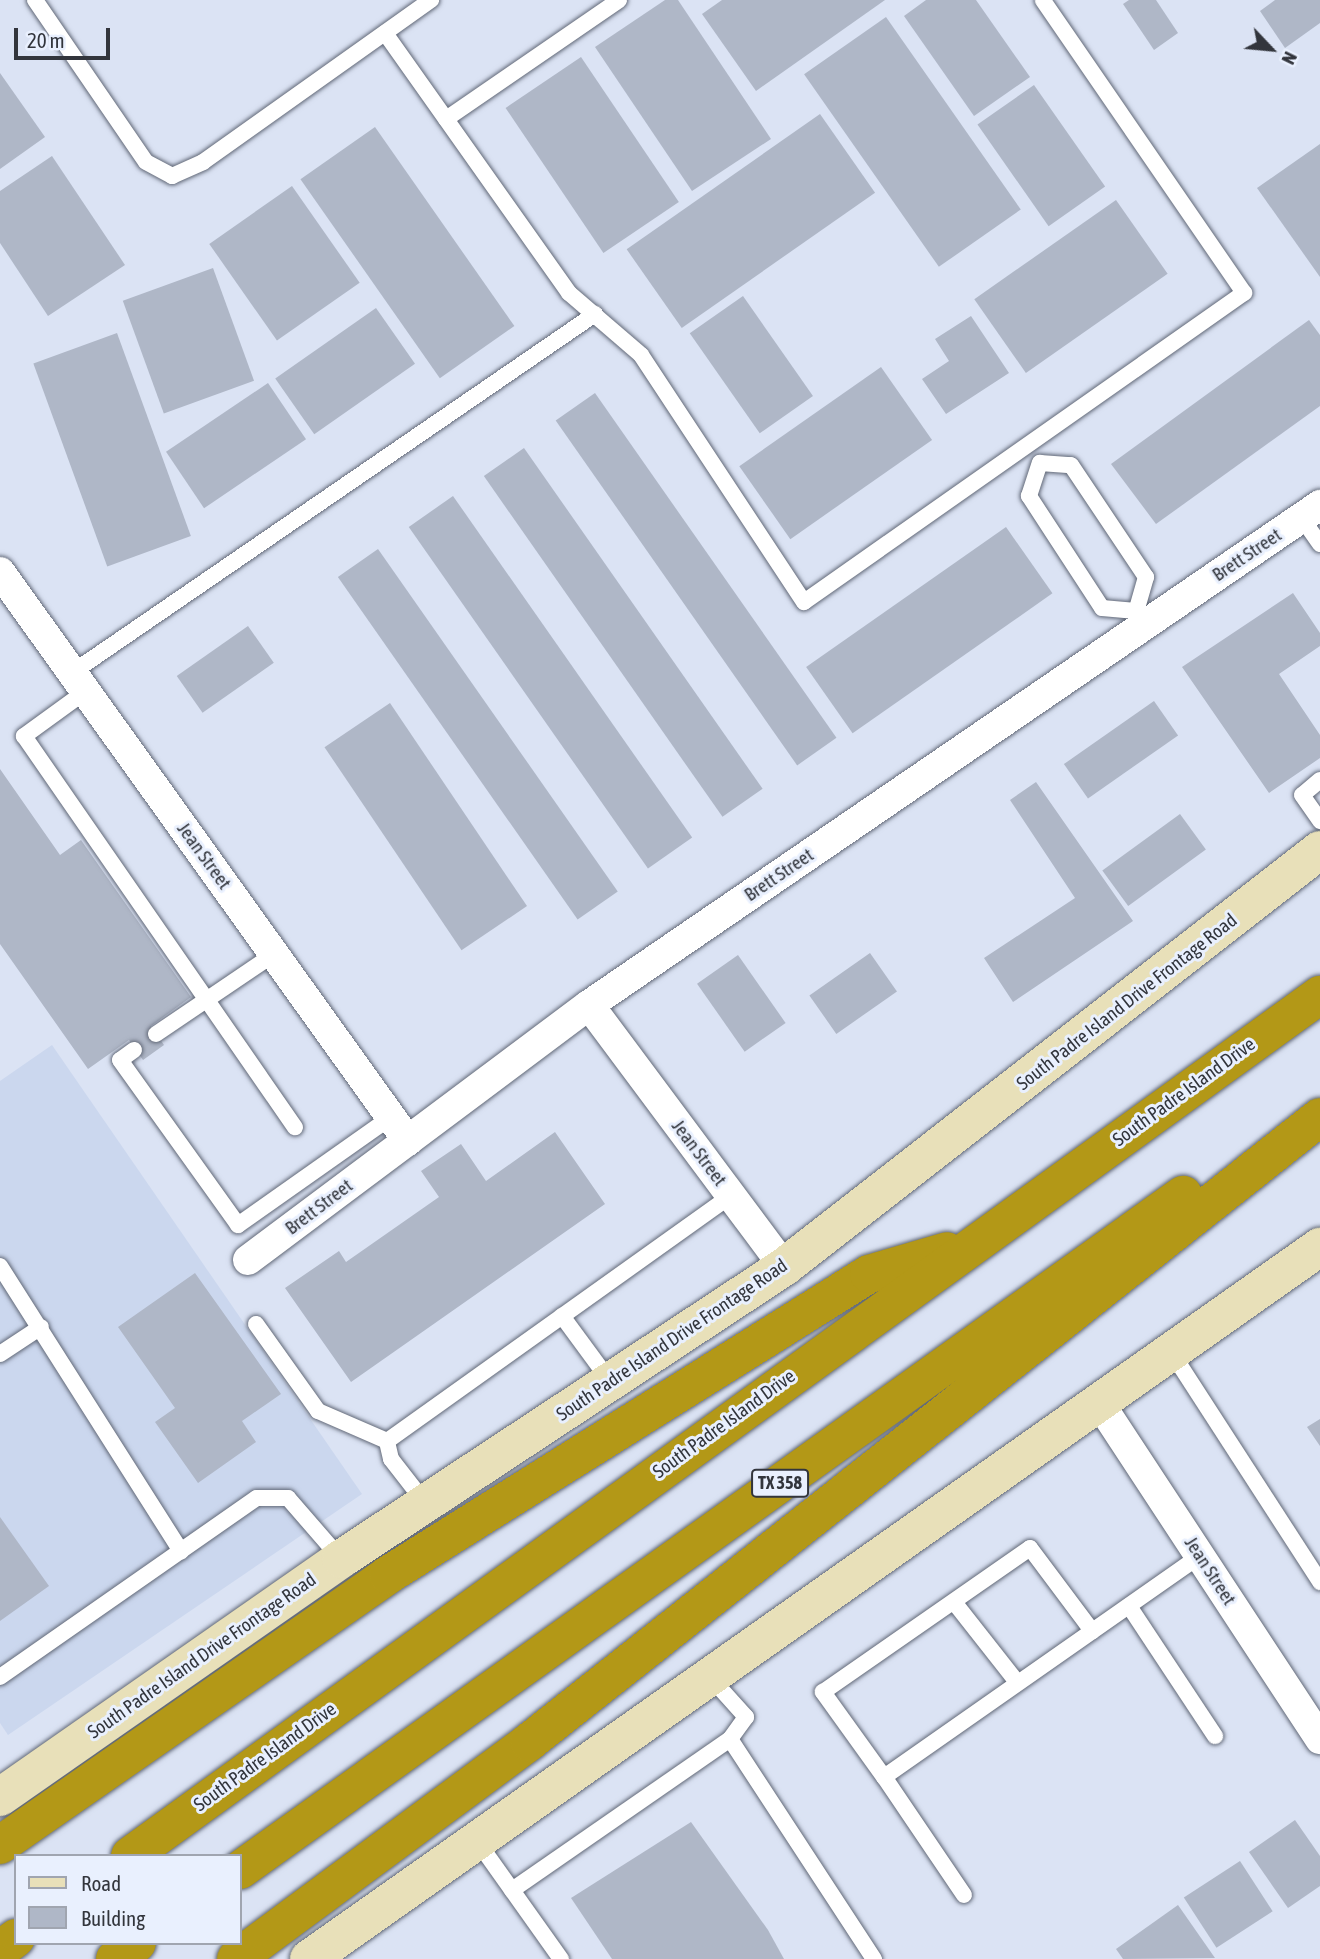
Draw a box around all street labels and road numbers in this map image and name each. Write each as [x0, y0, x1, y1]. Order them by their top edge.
street label: Brett Street [1208, 524, 1286, 586]
street label: Jean Street [172, 818, 236, 894]
street label: Brett Street [740, 844, 818, 906]
street label: South Padre Island Drive Frontage Road [1012, 909, 1242, 1095]
street label: South Padre Island Drive [1108, 1033, 1260, 1151]
street label: Jean Street [667, 1115, 731, 1191]
street label: Brett Street [281, 1174, 357, 1240]
street label: South Padre Island Drive Frontage Road [552, 1254, 792, 1426]
street label: South Padre Island Drive [648, 1365, 800, 1483]
road number: TX 358 [750, 1468, 810, 1498]
street label: Jean Street [1179, 1532, 1241, 1610]
street label: South Padre Island Drive Frontage Road [84, 1568, 320, 1744]
street label: South Padre Island Drive [189, 1698, 341, 1816]

